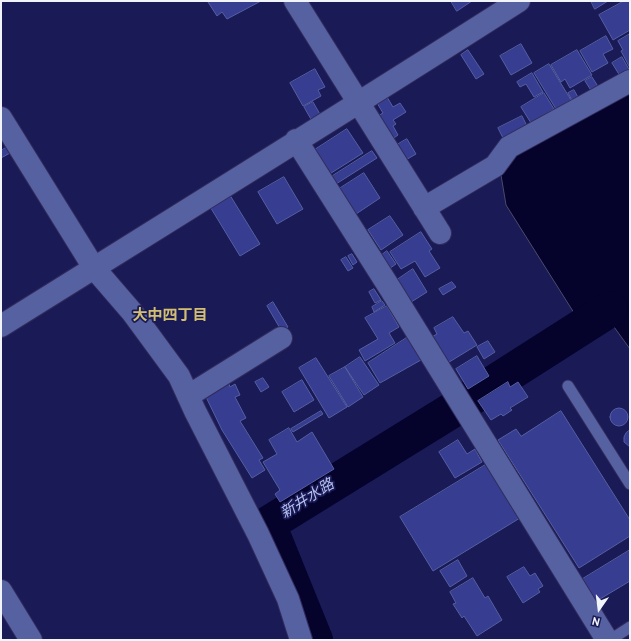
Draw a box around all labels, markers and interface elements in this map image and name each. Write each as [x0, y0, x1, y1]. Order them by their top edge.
district label: 大中四丁目 [133, 308, 207, 326]
water label: 新井水路 [278, 476, 338, 524]
north arrow [579, 589, 619, 629]
text: N [591, 613, 602, 628]

